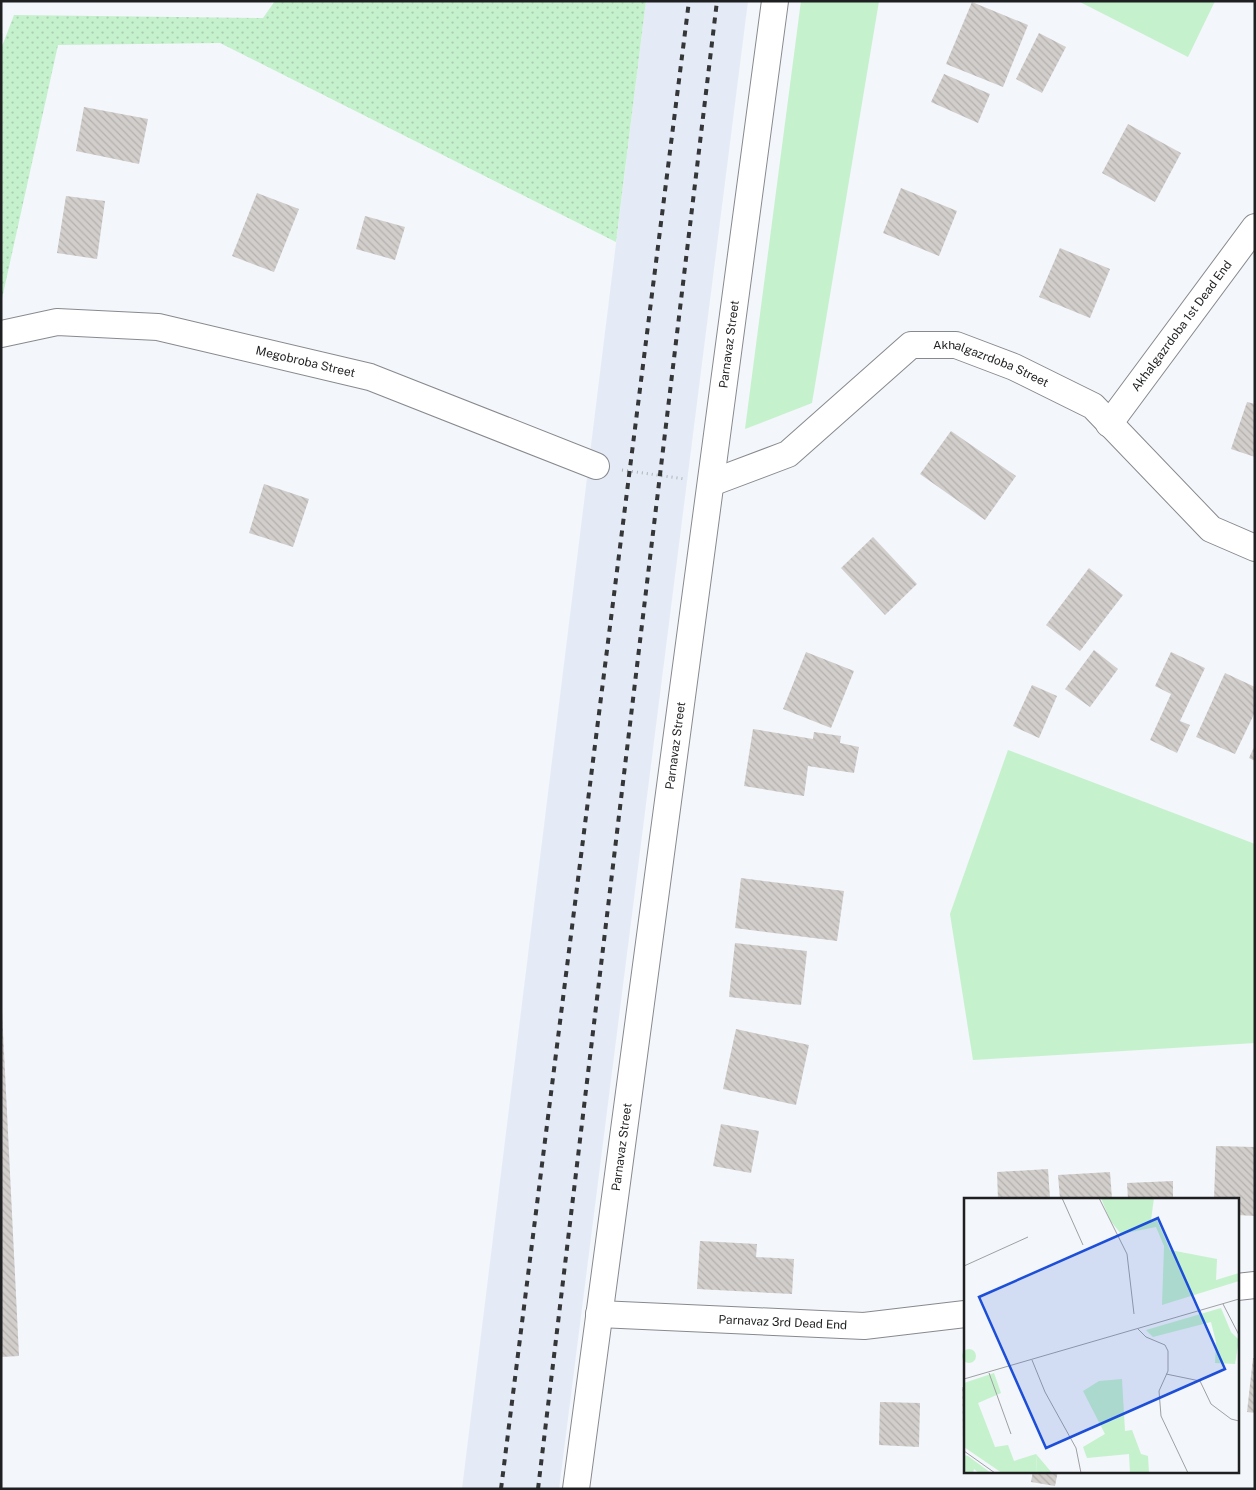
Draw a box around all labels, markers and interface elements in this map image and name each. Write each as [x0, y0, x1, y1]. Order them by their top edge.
street label: Akhalgazrdoba 1st Dead End [1129, 258, 1235, 394]
street label: Parnavaz Street [716, 299, 742, 389]
street label: Akhalgazrdoba Street [933, 338, 1051, 390]
street label: Megobroba Street [254, 343, 357, 380]
street label: Parnavaz Street [663, 700, 688, 790]
street label: Parnavaz Street [609, 1102, 635, 1192]
inset map [964, 1198, 1238, 1472]
street label: Parnavaz 3rd Dead End [718, 1312, 848, 1332]

